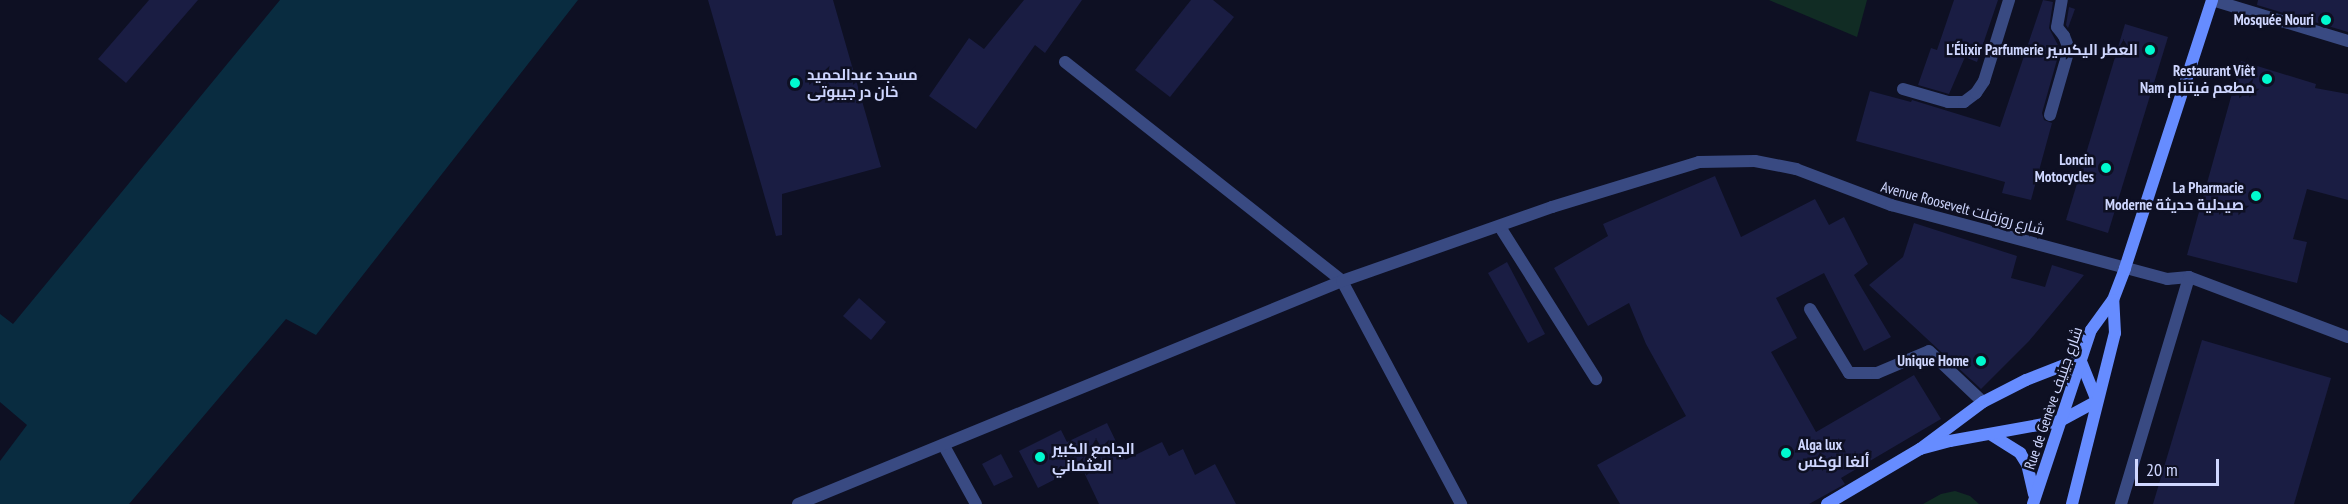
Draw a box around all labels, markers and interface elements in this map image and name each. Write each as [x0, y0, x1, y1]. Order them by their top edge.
place label: Mosquée Nouri [2234, 11, 2314, 29]
marker: Mosquée Nouri [2319, 13, 2333, 27]
place label: L'Élixir Parfumerie العطر اليكسير [1946, 41, 2138, 59]
marker: L'Élixir Parfumerie العطر اليكسير [2143, 43, 2157, 57]
place label: Restaurant Viêt Nam مطعم فيتنام [2140, 61, 2255, 96]
place label: مسجد عبدالحمید خان در جیبوتی [807, 65, 918, 100]
marker: Restaurant Viêt Nam مطعم فيتنام [2260, 72, 2274, 86]
marker: مسجد عبدالحمید خان در جیبوتی [788, 76, 802, 90]
place label: Loncin Motocycles [2035, 150, 2094, 185]
marker: Loncin Motocycles [2099, 161, 2113, 175]
street label: Avenue Roosevelt شارع روزفلت [1879, 177, 2047, 239]
place label: La Pharmacie Moderne صيدلية حديثة [2105, 178, 2244, 213]
marker: La Pharmacie Moderne صيدلية حديثة [2249, 189, 2263, 203]
street label: Rue de Genève شارع جينيف [2020, 324, 2086, 472]
place label: Unique Home [1897, 352, 1969, 370]
marker: Unique Home [1974, 354, 1988, 368]
place label: Alga lux ألغا لوكس [1798, 435, 1869, 470]
place label: الجامع الكبير العثماني [1052, 439, 1135, 474]
marker: Alga lux ألغا لوكس [1779, 446, 1793, 460]
scale bar [2138, 447, 2222, 485]
marker: الجامع الكبير العثماني [1033, 450, 1047, 464]
text: 20 m [2146, 458, 2178, 481]

